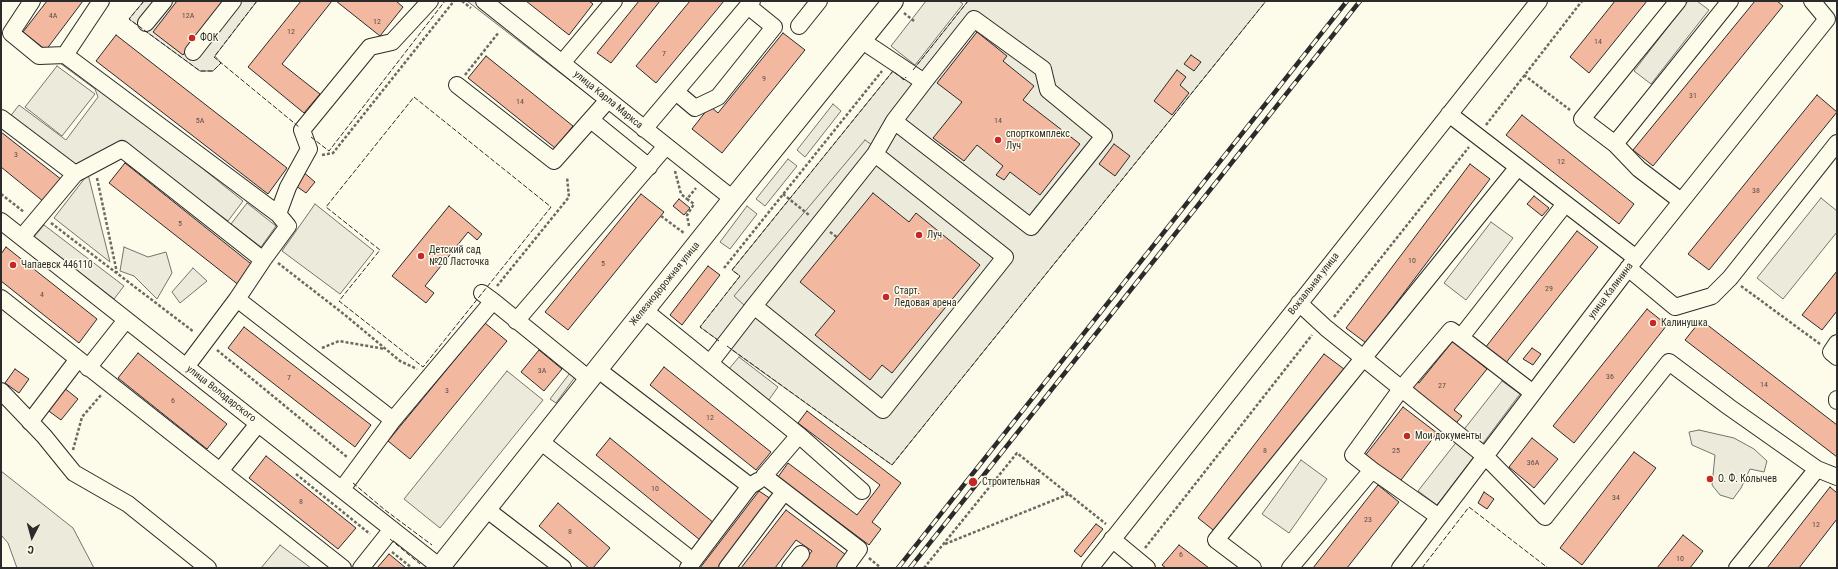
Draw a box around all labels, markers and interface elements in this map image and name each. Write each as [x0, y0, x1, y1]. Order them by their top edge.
house number: 4А [49, 11, 57, 21]
house number: 12А [182, 11, 194, 21]
house number: 12 [373, 17, 381, 27]
house number: 12 [287, 27, 295, 37]
place label: ФОК [200, 32, 218, 44]
marker: ФОК [187, 33, 197, 43]
house number: 14 [1594, 37, 1602, 47]
house number: 7 [662, 49, 666, 59]
street label: улица Карла Маркса [571, 68, 645, 132]
house number: 9 [762, 74, 766, 84]
house number: 31 [1689, 91, 1697, 101]
house number: 14 [516, 97, 524, 107]
house number: 5А [196, 116, 204, 126]
house number: 14 [994, 116, 1002, 126]
place label: спорткомплекс Луч [1006, 128, 1070, 152]
marker: спорткомплекс Луч [993, 135, 1003, 145]
house number: 3 [14, 150, 18, 160]
house number: 12 [1557, 157, 1565, 167]
house number: 38 [1752, 186, 1760, 196]
house number: 5 [178, 219, 182, 229]
place label: Луч [927, 229, 942, 241]
marker: Луч [914, 230, 924, 240]
street label: Железнодорожная улица [627, 240, 703, 328]
place label: Детский сад №20 Ласточка [429, 244, 489, 268]
marker: Детский сад №20 Ласточка [416, 251, 426, 261]
street label: Вокзальная улица [1286, 251, 1342, 317]
house number: 10 [1408, 256, 1416, 266]
place label: Чапаевск 446110 [21, 259, 93, 271]
house number: 5 [601, 259, 605, 269]
marker: Чапаевск 446110 [8, 260, 18, 270]
street label: улица Калинина [1586, 261, 1636, 321]
house number: 29 [1545, 284, 1553, 294]
place label: Старт. Ледовая арена [894, 285, 956, 308]
house number: 4 [40, 290, 44, 300]
marker: Старт. Ледовая арена [881, 292, 891, 302]
place label: Калинушка [1661, 317, 1707, 329]
marker: Калинушка [1648, 318, 1658, 328]
street label: улица Володарского [184, 363, 258, 425]
house number: 3А [538, 366, 546, 376]
house number: 36 [1606, 372, 1614, 382]
house number: 7 [287, 373, 291, 383]
house number: 14 [1760, 380, 1768, 390]
house number: 27 [1438, 381, 1446, 391]
house number: 3 [445, 386, 449, 396]
house number: 6 [171, 396, 175, 406]
house number: 12 [706, 413, 714, 423]
place label: Мои документы [1415, 430, 1482, 442]
marker: Мои документы [1402, 431, 1412, 441]
house number: 8 [1263, 446, 1267, 456]
house number: 25 [1392, 446, 1400, 456]
house number: 36А [1527, 458, 1539, 468]
place label: О. Ф. Колычев [1718, 473, 1777, 485]
marker: О. Ф. Колычев [1705, 474, 1715, 484]
marker: Строительная [967, 476, 979, 488]
place label: Строительная [982, 476, 1040, 488]
house number: 10 [651, 484, 659, 494]
house number: 34 [1612, 493, 1620, 503]
house number: 8 [299, 497, 303, 507]
house number: 23 [1364, 515, 1372, 525]
north arrow [12, 517, 52, 557]
house number: 12 [1812, 520, 1820, 530]
house number: 8 [568, 527, 572, 537]
text: С [27, 543, 34, 556]
house number: 6 [1179, 550, 1183, 560]
house number: 10 [1676, 554, 1684, 564]

